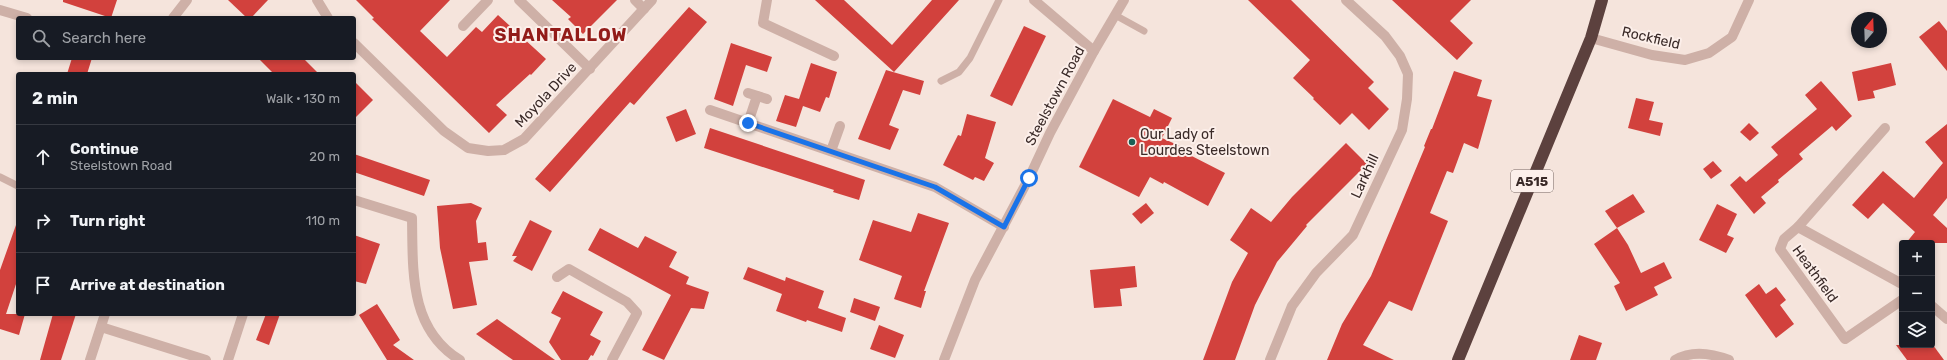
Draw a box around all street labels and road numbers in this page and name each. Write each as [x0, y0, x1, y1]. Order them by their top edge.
street label: Rockfield [1620, 23, 1682, 53]
street label: Steelstown Road [1022, 43, 1088, 149]
street label: Moyola Drive [512, 59, 581, 131]
street label: Larkhill [1347, 151, 1383, 201]
road number: A515 [1511, 170, 1553, 192]
street label: Heathfield [1789, 242, 1841, 306]

